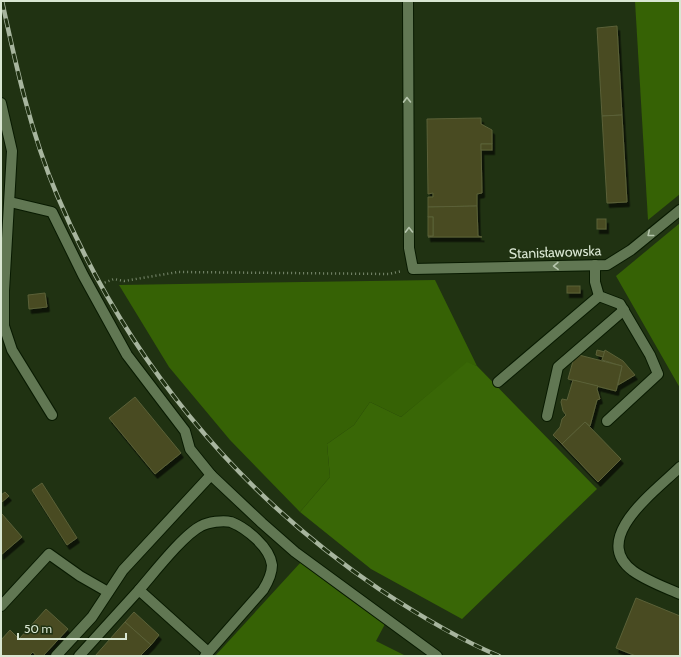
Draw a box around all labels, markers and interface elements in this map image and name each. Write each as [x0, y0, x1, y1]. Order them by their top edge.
one-way arrow [403, 97, 411, 103]
one-way arrow [405, 227, 413, 233]
one-way arrow [647, 230, 654, 237]
street label: Stanisławowska [509, 241, 602, 263]
one-way arrow [553, 262, 559, 270]
scale bar [18, 615, 126, 641]
text: 50 m [24, 621, 52, 636]

